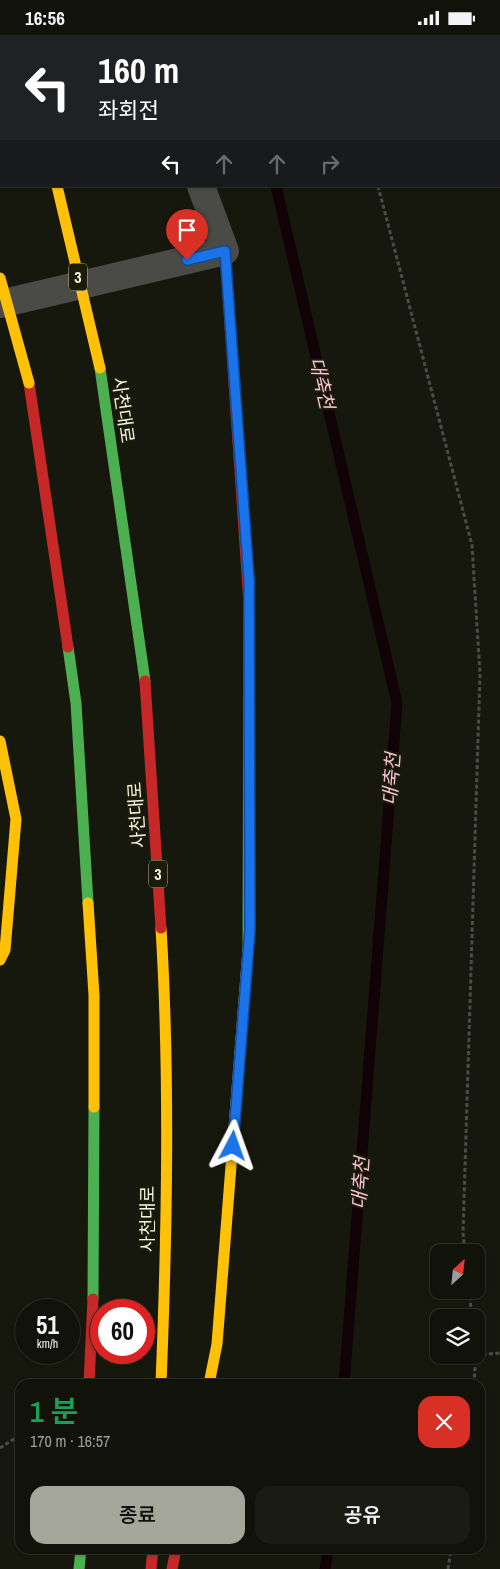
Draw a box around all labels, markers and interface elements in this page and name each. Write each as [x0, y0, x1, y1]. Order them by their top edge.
text: 16:56 [25, 5, 65, 31]
text: 160 m [98, 47, 179, 94]
icon: left [15, 55, 80, 120]
text: 좌회전 [98, 95, 159, 125]
icon: left [157, 150, 185, 178]
icon: ahead [210, 150, 238, 178]
icon: ahead [263, 150, 291, 178]
icon: right [316, 150, 344, 178]
pin [166, 209, 208, 260]
icon: arrive [173, 216, 201, 244]
road number: 3 [69, 263, 87, 291]
water label: 대축천 [303, 355, 341, 413]
street label: 사천대로 [107, 375, 140, 444]
water label: 대축천 [376, 750, 406, 806]
street label: 사천대로 [122, 781, 151, 849]
road number: 3 [149, 861, 167, 887]
position arrow [206, 1119, 258, 1171]
water label: 대축천 [345, 1154, 375, 1210]
street label: 사천대로 [135, 1186, 160, 1252]
north arrow [430, 1244, 485, 1299]
map controls [430, 1244, 485, 1364]
speed limit sign: 60 [90, 1299, 155, 1364]
text: 51 [36, 1308, 59, 1342]
button: layers [430, 1309, 485, 1364]
text: km/h [37, 1336, 58, 1352]
text: 1 분 [30, 1391, 78, 1431]
button: close [418, 1396, 470, 1448]
text: 170 m · 16:57 [30, 1430, 110, 1452]
button: 종료 [30, 1486, 245, 1544]
button: 공유 [255, 1486, 470, 1544]

